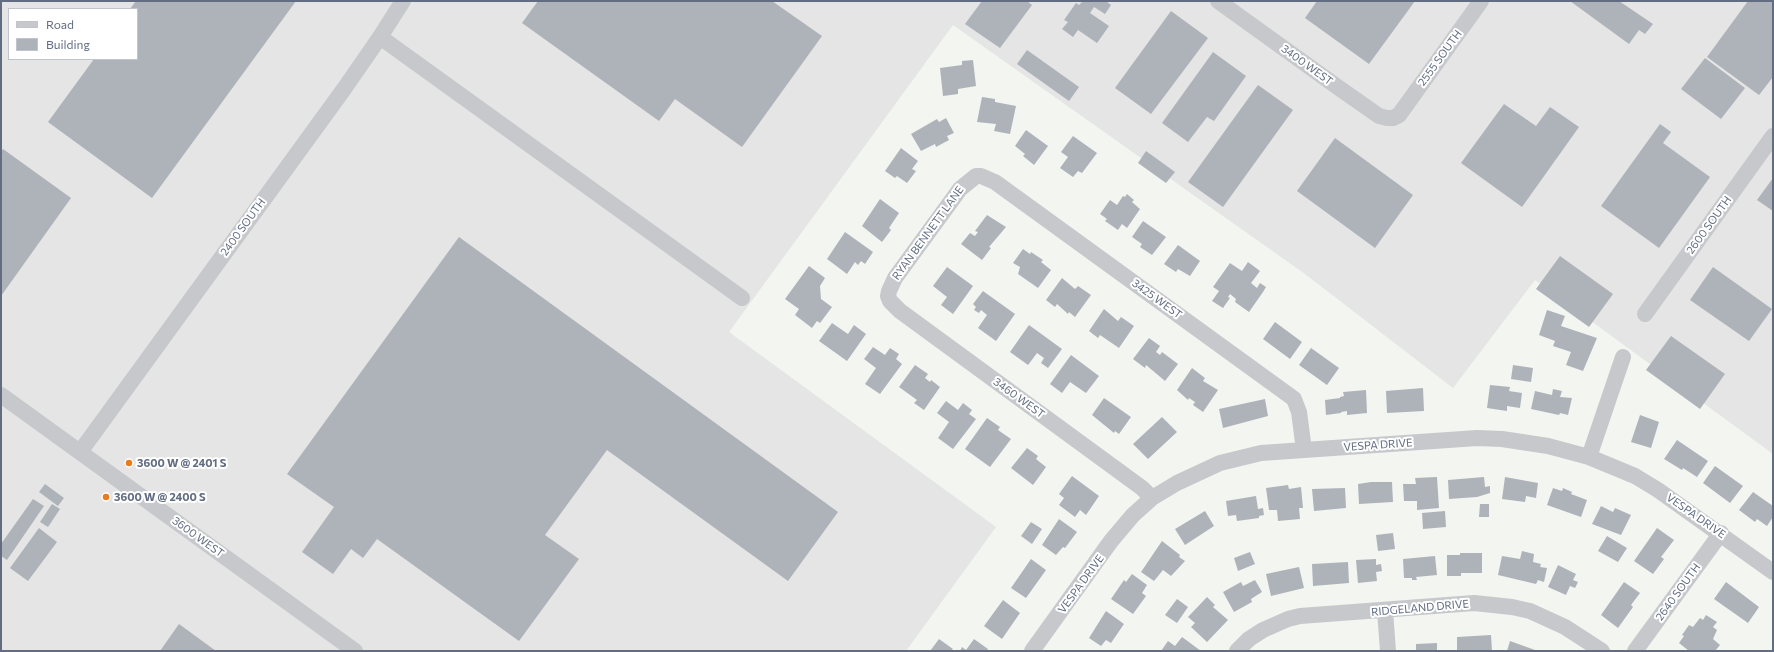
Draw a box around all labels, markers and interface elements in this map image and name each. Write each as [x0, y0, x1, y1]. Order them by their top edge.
legend [8, 8, 138, 60]
text: Road [46, 17, 74, 31]
street label: 2555 SOUTH [1415, 27, 1465, 89]
text: Building [46, 37, 90, 51]
street label: 3400 WEST [1279, 42, 1335, 88]
street label: RYAN BENNETT LANE [889, 183, 967, 283]
street label: 2600 SOUTH [1684, 194, 1734, 256]
street label: 2400 SOUTH [218, 196, 268, 258]
street label: 3425 WEST [1130, 277, 1184, 321]
street label: 3460 WEST [991, 375, 1047, 421]
street label: VESPA DRIVE [1343, 436, 1413, 454]
place label: 3600 W @ 2401 S [137, 456, 226, 470]
marker: 3600 W @ 2401 S [124, 458, 134, 468]
place label: 3600 W @ 2400 S [114, 490, 206, 504]
street label: VESPA DRIVE [1664, 491, 1728, 541]
marker: 3600 W @ 2400 S [101, 492, 111, 502]
street label: 3600 WEST [170, 514, 226, 560]
street label: VESPA DRIVE [1055, 552, 1107, 616]
street label: 2640 SOUTH [1653, 561, 1703, 623]
street label: RIDGELAND DRIVE [1371, 597, 1469, 619]

